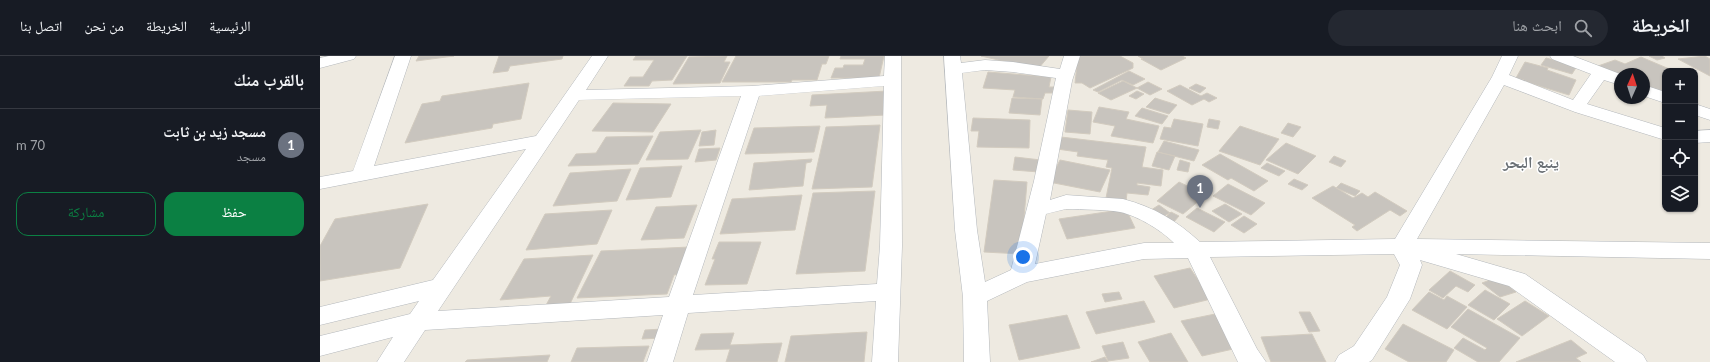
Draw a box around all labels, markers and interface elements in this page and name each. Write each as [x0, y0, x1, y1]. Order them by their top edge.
search box [1328, 10, 1608, 46]
text: الخريطة [1632, 13, 1690, 36]
text: ابحث هنا [1512, 16, 1562, 34]
text: اتصل بنا [20, 17, 62, 34]
text: من نحن [84, 17, 124, 34]
text: الخريطة [146, 17, 187, 34]
text: الرئيسية [209, 17, 251, 34]
icon: search [1572, 17, 1594, 39]
north arrow [1614, 68, 1650, 104]
map controls [1662, 68, 1698, 212]
button: + [1662, 68, 1698, 104]
text: بالقرب منك [234, 69, 304, 90]
button: − [1662, 104, 1698, 140]
text: مسجد زيد بن ثابت [163, 122, 266, 140]
text: 70 m [16, 137, 45, 153]
text: 1 [287, 137, 295, 153]
button: locate [1662, 140, 1698, 176]
text: مسجد [237, 148, 266, 164]
district label: ينبع البحر [1502, 152, 1559, 173]
pin: 1 [1187, 175, 1213, 208]
button: layers [1662, 176, 1698, 212]
button: مشاركة [16, 192, 156, 236]
button: حفظ [164, 192, 304, 236]
your location [1013, 247, 1033, 267]

